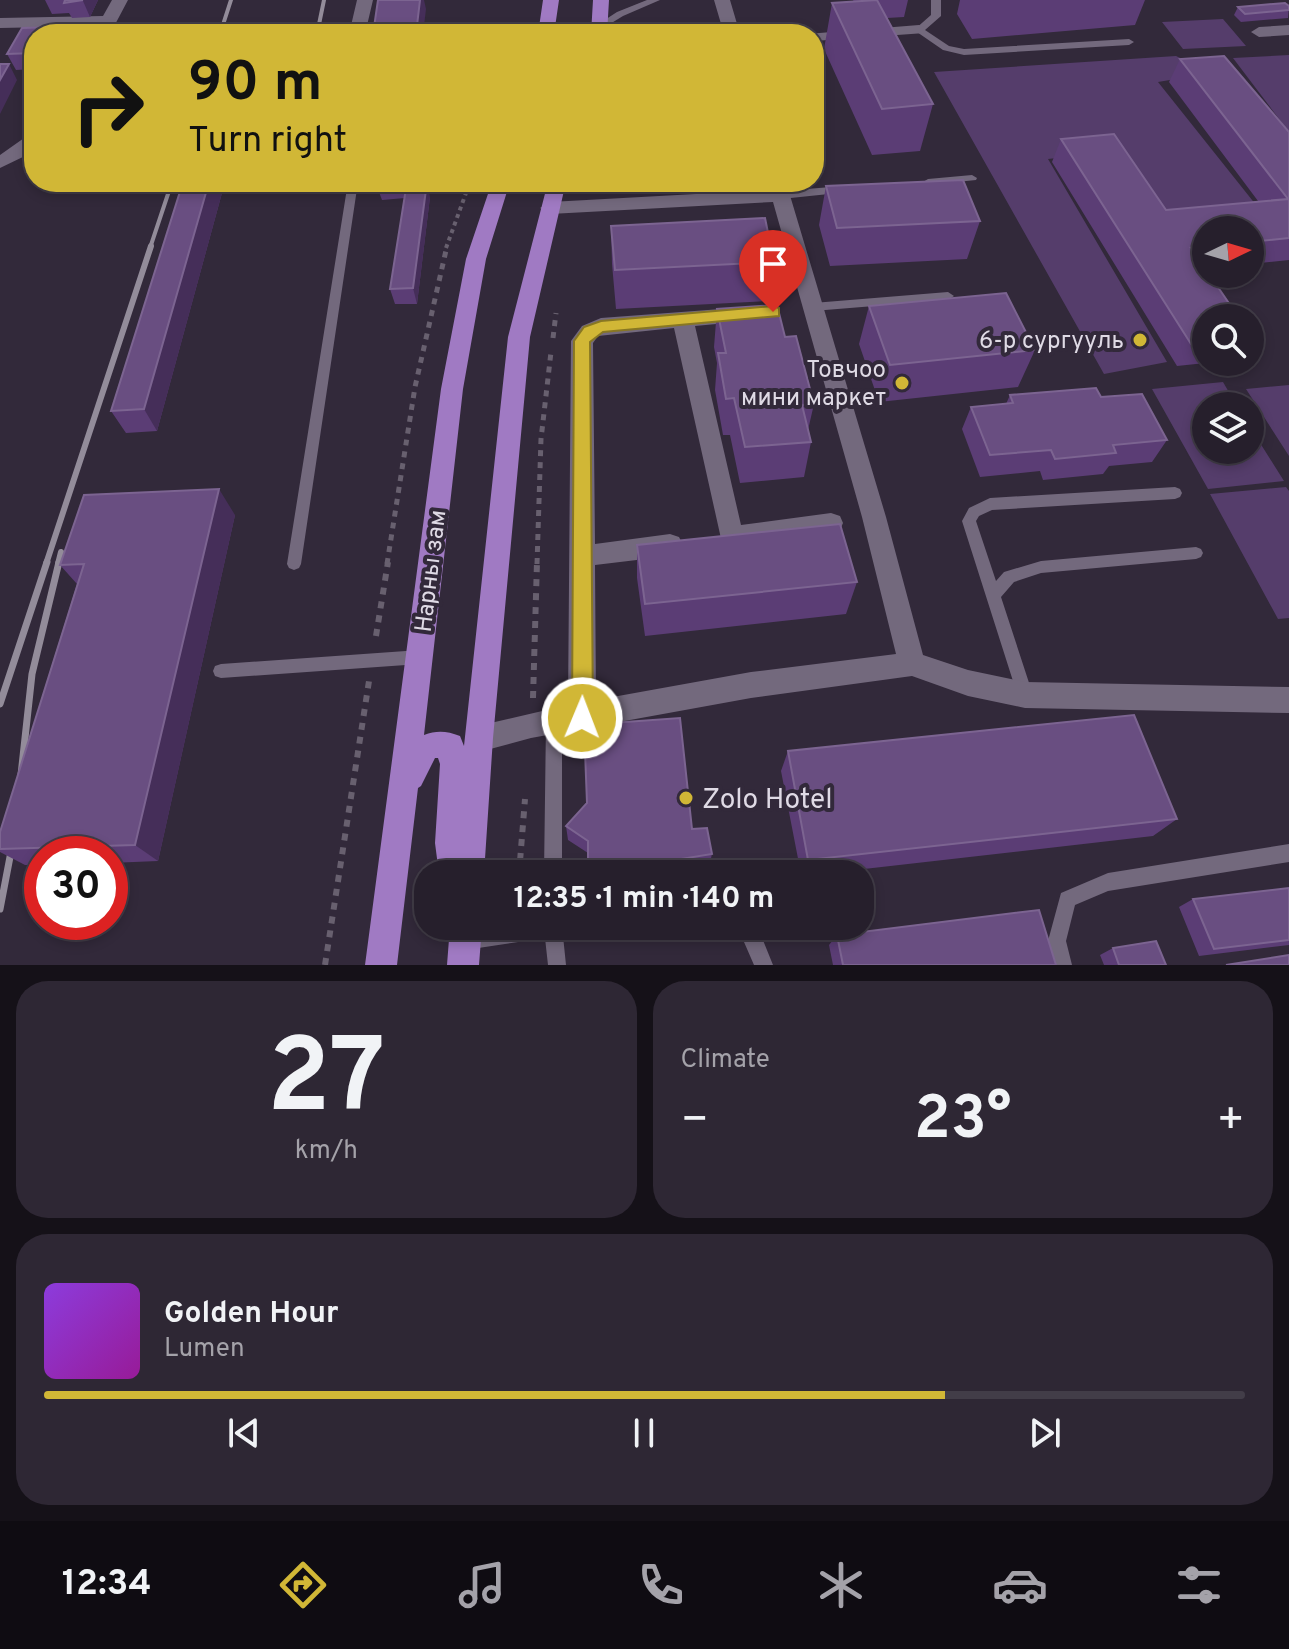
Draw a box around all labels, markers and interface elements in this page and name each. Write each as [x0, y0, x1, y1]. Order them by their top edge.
text: 90 m [188, 50, 323, 120]
icon: right [56, 56, 160, 160]
text: Turn right [188, 119, 347, 165]
north arrow [1192, 216, 1264, 288]
map controls [1192, 216, 1264, 464]
pin [739, 230, 807, 312]
icon: arrive [751, 242, 795, 286]
button: search [1192, 304, 1264, 376]
place label: 6-р сургууль [979, 327, 1124, 357]
marker: 6-р сургууль [1131, 331, 1149, 349]
place label: Товчоо мини маркет [741, 356, 886, 414]
marker: Товчоо мини маркет [893, 374, 911, 392]
button: layers [1192, 392, 1264, 464]
street label: Нарны зам [410, 508, 454, 634]
position arrow [540, 676, 624, 760]
place label: Zolo Hotel [702, 783, 833, 819]
marker: Zolo Hotel [677, 789, 695, 807]
speed limit sign: 30 [24, 836, 128, 940]
text: 12:35 · 1 min · 140 m [514, 881, 774, 918]
text: 27 [267, 1017, 385, 1149]
text: Climate [681, 1044, 770, 1077]
text: 23° [914, 1084, 1012, 1160]
text: − [681, 1094, 709, 1150]
text: + [1217, 1094, 1245, 1150]
text: km/h [295, 1135, 358, 1168]
text: Golden Hour [164, 1296, 338, 1333]
text: Lumen [164, 1333, 245, 1366]
icon: previous [222, 1411, 266, 1455]
icon: pause [622, 1411, 666, 1455]
icon: next [1023, 1411, 1067, 1455]
icon: directions [275, 1557, 331, 1613]
icon: music [454, 1557, 510, 1613]
icon: phone [633, 1557, 689, 1613]
icon: climate [813, 1557, 869, 1613]
icon: car [992, 1557, 1048, 1613]
icon: filters [1171, 1557, 1227, 1613]
text: 12:34 [62, 1562, 152, 1608]

